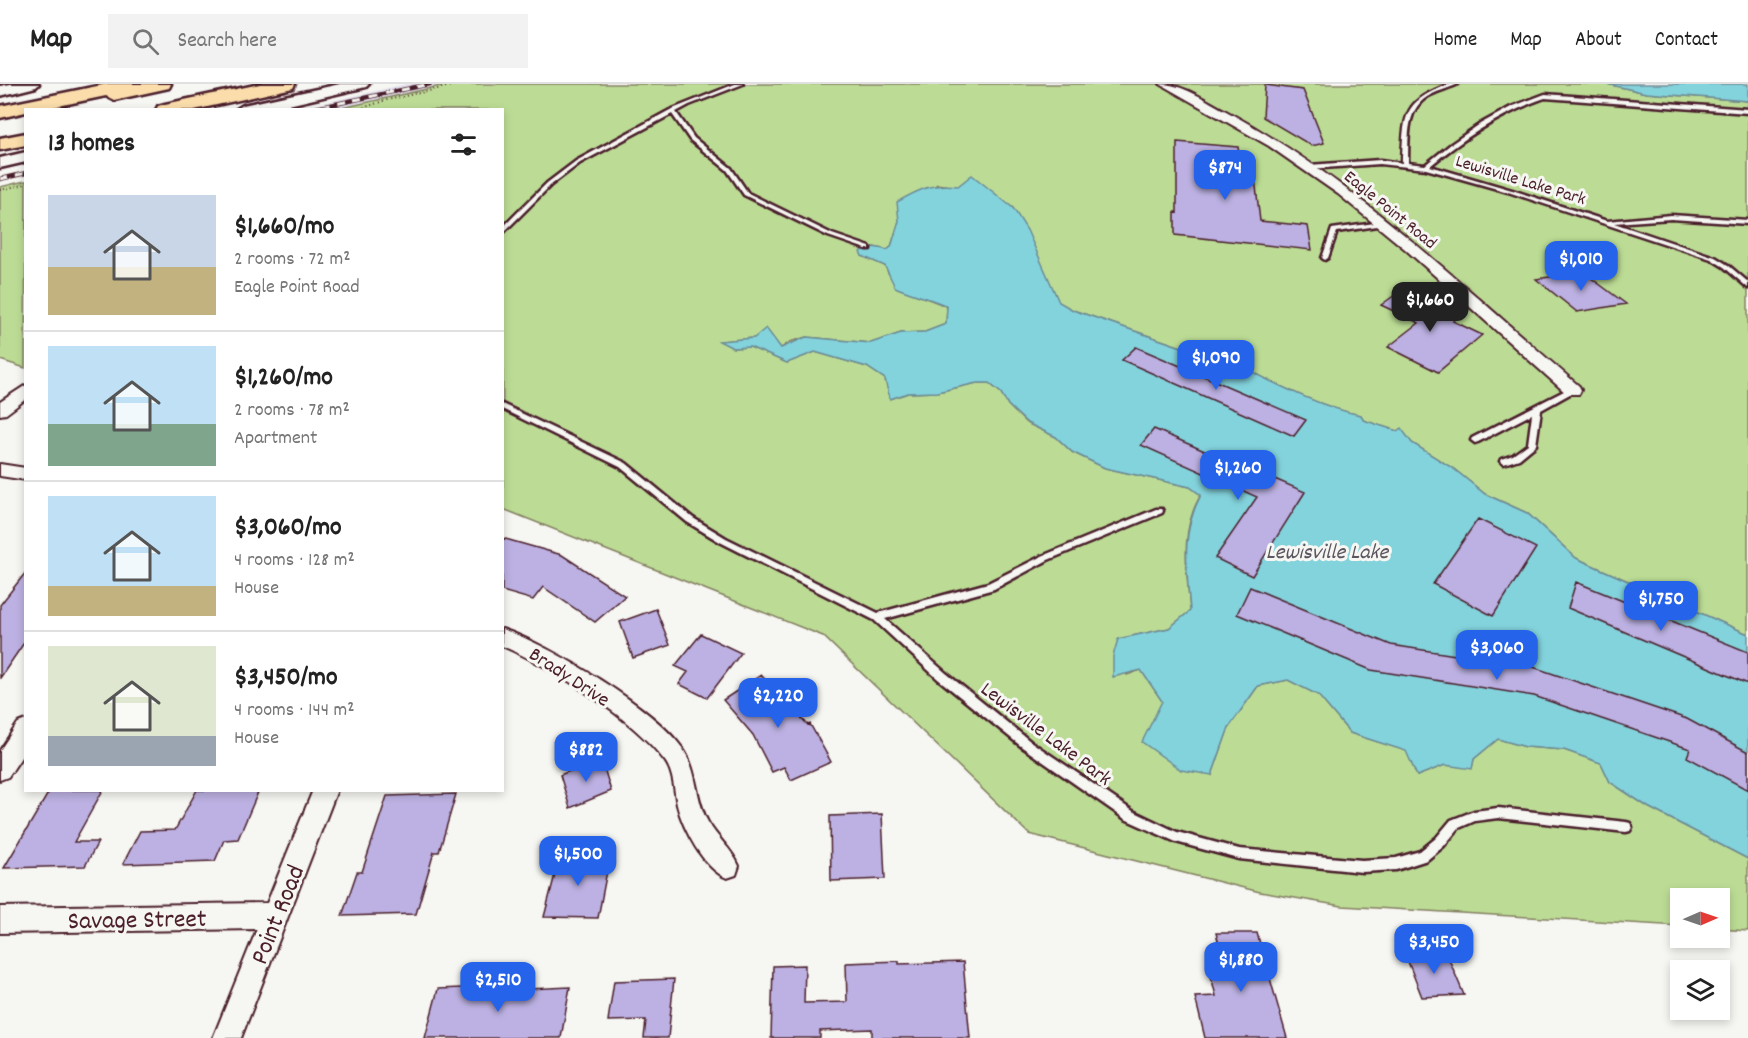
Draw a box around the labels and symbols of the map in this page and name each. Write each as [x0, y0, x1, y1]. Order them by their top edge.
pin: $874 [1189, 150, 1261, 201]
street label: Lewisville Lake Park [1452, 150, 1589, 213]
street label: Eagle Point Road [1338, 166, 1441, 256]
pin: $1,010 [1532, 241, 1630, 292]
pin: $1,660 [1381, 282, 1479, 333]
pin: $1,090 [1167, 340, 1265, 391]
pin: $1,260 [1189, 450, 1287, 501]
water label: Lewisville Lake [1266, 538, 1390, 569]
pin: $1,750 [1612, 581, 1710, 632]
pin: $3,060 [1448, 630, 1546, 681]
street label: Brady Drive [522, 641, 615, 716]
street label: Lewisville Lake Park [973, 676, 1117, 795]
pin: $2,220 [729, 678, 827, 729]
pin: $882 [550, 732, 622, 783]
pin: $1,500 [529, 836, 627, 887]
street label: Point Road [243, 860, 316, 971]
north arrow [1670, 888, 1730, 948]
street label: Savage Street [67, 902, 207, 941]
pin: $3,450 [1385, 924, 1483, 975]
pin: $1,880 [1192, 942, 1290, 993]
pin: $2,510 [449, 962, 547, 1013]

